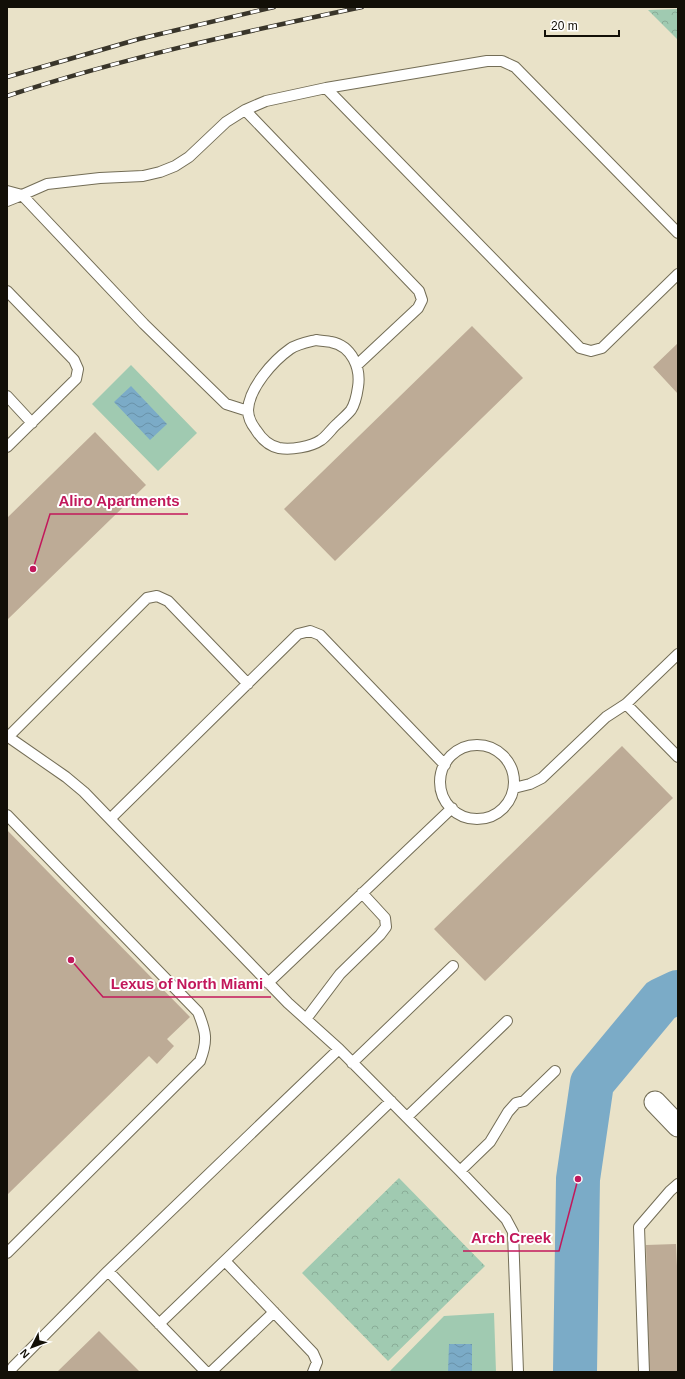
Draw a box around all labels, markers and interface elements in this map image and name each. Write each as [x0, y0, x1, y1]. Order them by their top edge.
scale bar [545, 12, 619, 38]
text: 20 m [551, 19, 578, 33]
callout: Aliro Apartments [50, 487, 188, 514]
text: Aliro Apartments [58, 492, 180, 509]
callout: Lexus of North Miami [103, 970, 271, 997]
text: Lexus of North Miami [111, 975, 263, 992]
callout: Arch Creek [463, 1224, 559, 1251]
text: Arch Creek [471, 1229, 552, 1246]
north arrow [12, 1327, 52, 1367]
text: N [17, 1347, 32, 1361]

